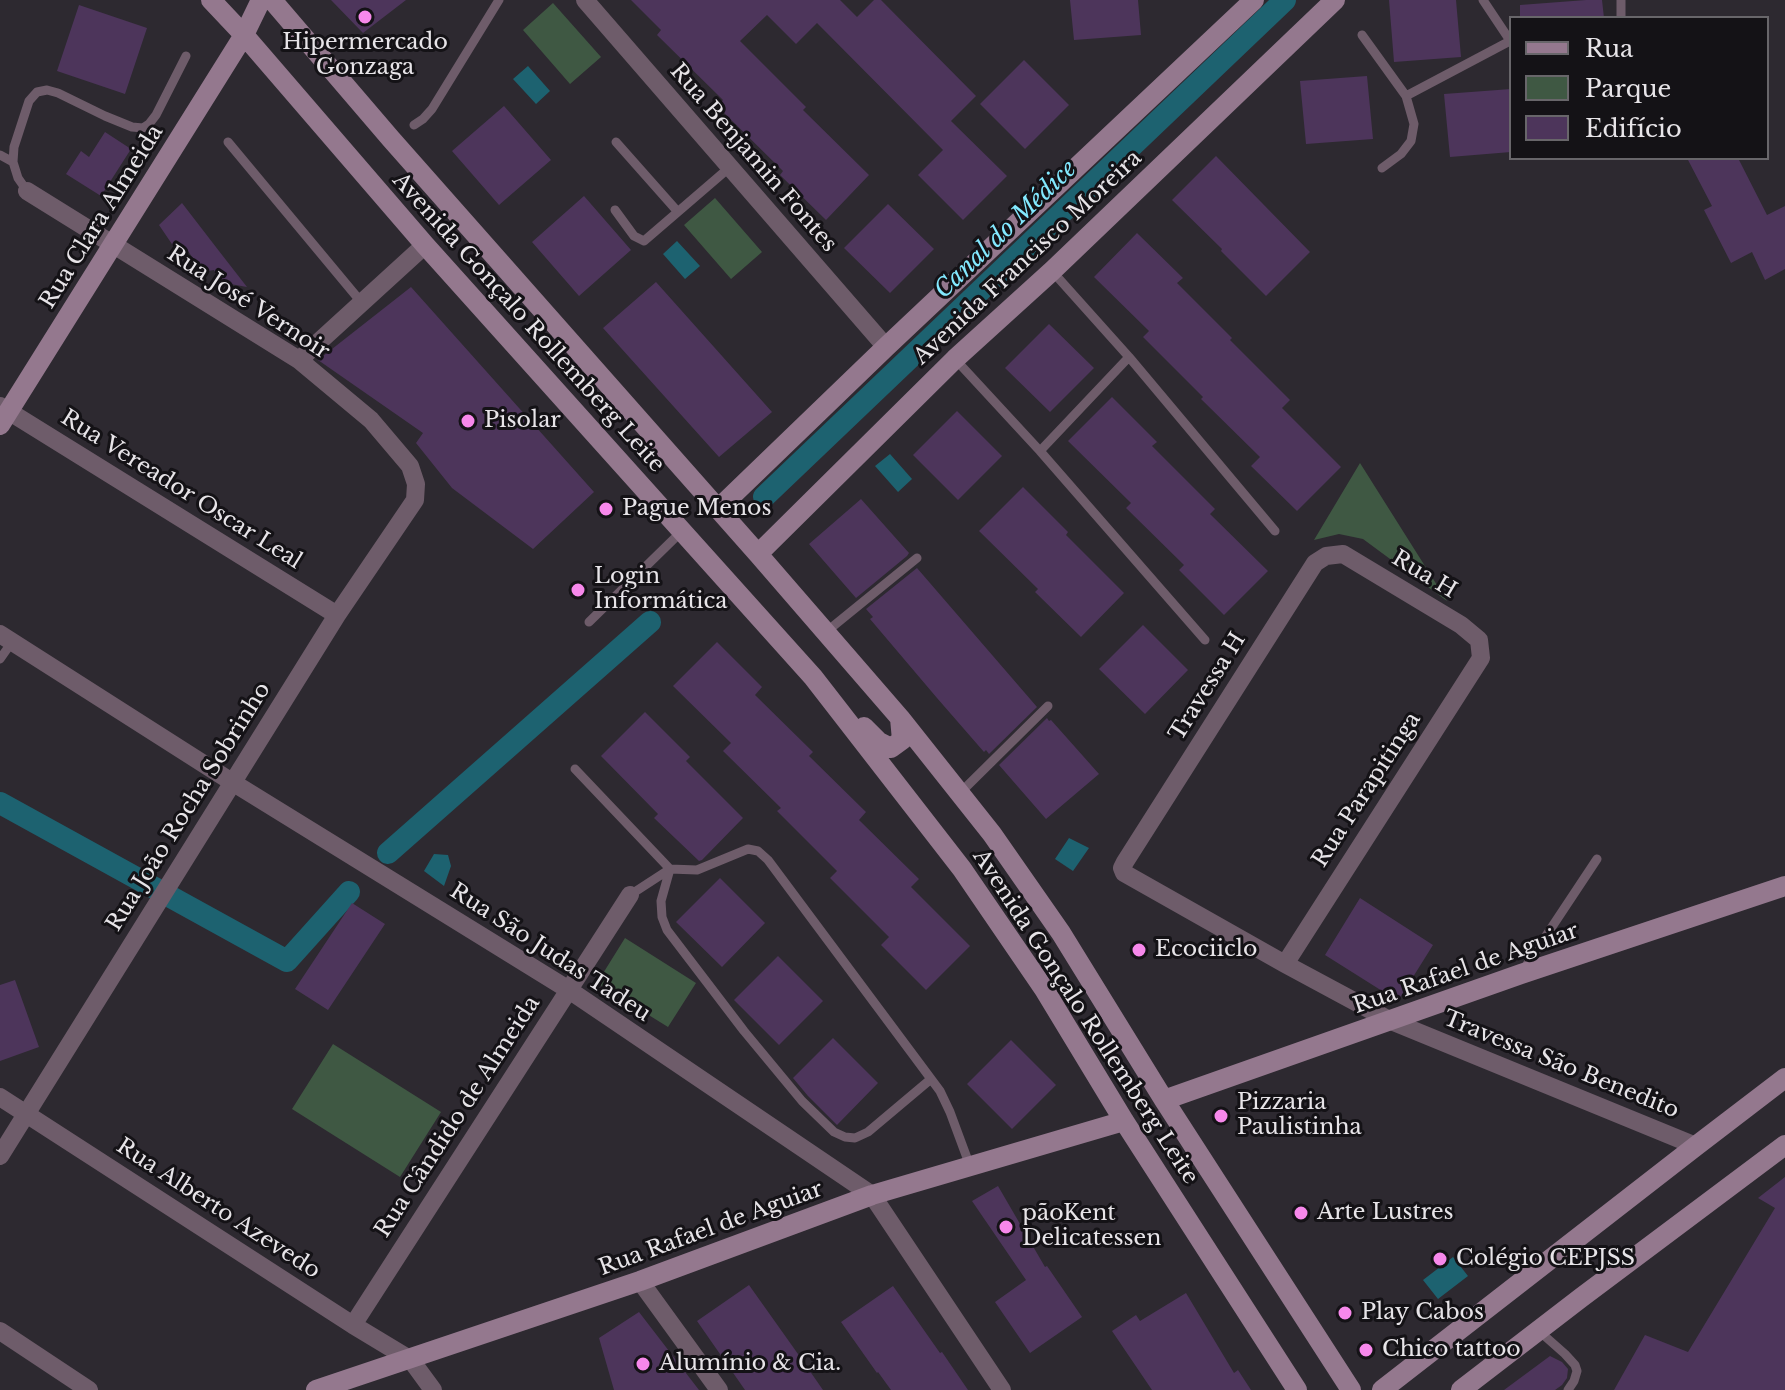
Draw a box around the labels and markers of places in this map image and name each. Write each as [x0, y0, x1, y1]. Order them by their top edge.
marker: Hipermercado Gonzaga [356, 8, 374, 26]
place label: Hipermercado Gonzaga [282, 30, 448, 82]
place label: Pisolar [484, 408, 561, 434]
marker: Pisolar [459, 412, 477, 430]
place label: Pague Menos [622, 496, 771, 522]
marker: Pague Menos [597, 500, 615, 518]
place label: Login Informática [594, 564, 728, 616]
marker: Login Informática [569, 581, 587, 599]
place label: Ecociiclo [1155, 937, 1257, 963]
marker: Ecociiclo [1130, 941, 1148, 959]
place label: Pizzaria Paulistinha [1237, 1090, 1362, 1142]
marker: Pizzaria Paulistinha [1212, 1107, 1230, 1125]
place label: Arte Lustres [1317, 1200, 1454, 1226]
place label: pãoKent Delicatessen [1022, 1201, 1161, 1252]
marker: Arte Lustres [1292, 1204, 1310, 1222]
marker: pãoKent Delicatessen [997, 1218, 1015, 1236]
place label: Colégio CEPJSS [1456, 1246, 1635, 1272]
marker: Colégio CEPJSS [1431, 1250, 1449, 1268]
place label: Play Cabos [1361, 1300, 1484, 1326]
marker: Play Cabos [1336, 1304, 1354, 1322]
place label: Chico tattoo [1382, 1337, 1521, 1363]
marker: Chico tattoo [1357, 1341, 1375, 1359]
place label: Alumínio & Cia. [659, 1351, 841, 1377]
marker: Alumínio & Cia. [634, 1355, 652, 1373]

